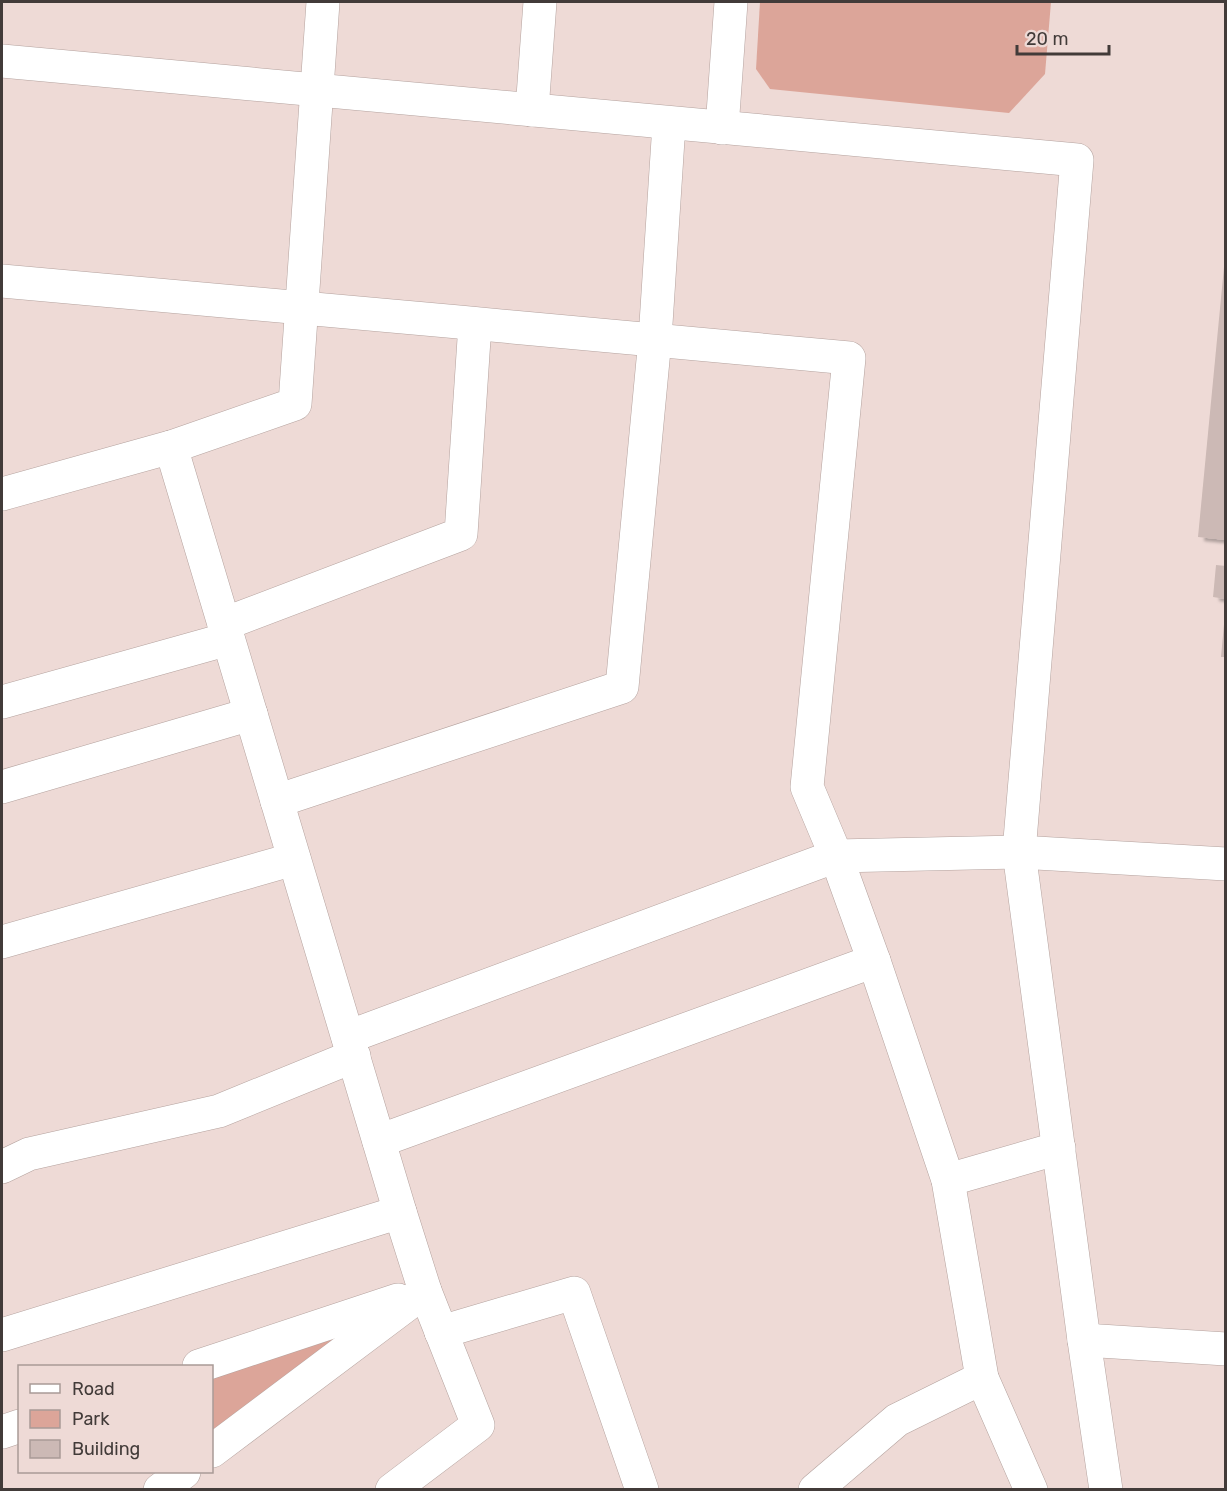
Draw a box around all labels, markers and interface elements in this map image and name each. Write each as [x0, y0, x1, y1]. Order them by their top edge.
scale bar [1017, 18, 1108, 56]
text: 20 m [1026, 28, 1068, 50]
legend [18, 1365, 213, 1473]
text: Road [72, 1378, 115, 1400]
text: Park [72, 1408, 110, 1430]
text: Building [72, 1438, 140, 1460]

